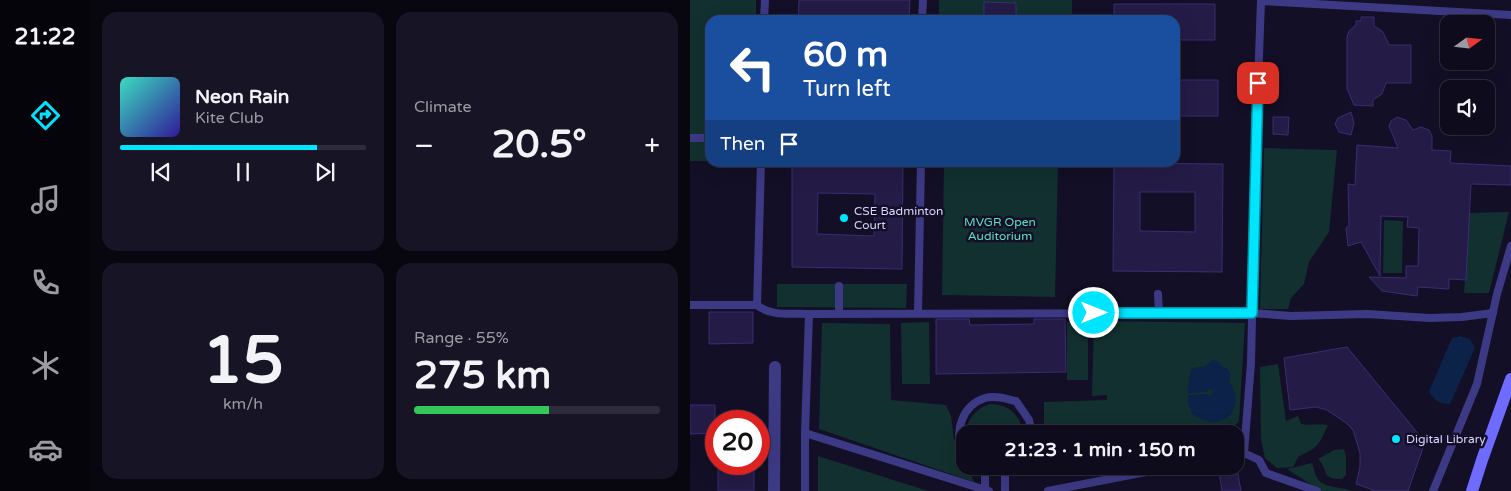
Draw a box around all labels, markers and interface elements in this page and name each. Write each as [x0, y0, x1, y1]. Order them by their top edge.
north arrow [1440, 15, 1495, 70]
map controls [1440, 15, 1495, 135]
text: 21:22 [15, 24, 75, 50]
text: 60 m [803, 34, 888, 76]
icon: left [720, 35, 785, 100]
pin [1237, 62, 1279, 104]
icon: arrive [1244, 69, 1272, 97]
text: Turn left [803, 76, 891, 102]
button: sound [1440, 80, 1495, 135]
text: Neon Rain [195, 86, 289, 108]
text: Climate [414, 97, 472, 117]
icon: directions [28, 98, 63, 133]
text: Kite Club [195, 108, 264, 128]
text: 20.5° [492, 122, 587, 168]
text: − [414, 129, 434, 163]
text: + [644, 129, 660, 163]
icon: arrive [775, 130, 803, 158]
text: Then [720, 133, 765, 155]
icon: previous [147, 158, 175, 186]
icon: pause [229, 158, 257, 186]
icon: next [311, 158, 339, 186]
icon: music [28, 182, 63, 217]
place label: CSE Badminton Court [854, 204, 943, 232]
marker: CSE Badminton Court [838, 212, 850, 224]
park label: MVGR Open Auditorium [964, 215, 1036, 243]
icon: phone [28, 265, 63, 300]
position arrow [1067, 286, 1119, 338]
text: 15 [202, 322, 284, 401]
text: Range · 55% [414, 328, 509, 348]
icon: climate [28, 348, 63, 383]
text: 275 km [414, 353, 551, 399]
text: km/h [223, 394, 263, 414]
speed limit sign: 20 [705, 410, 770, 475]
icon: car [28, 432, 63, 467]
place label: Digital Library [1406, 432, 1486, 446]
marker: Digital Library [1390, 433, 1402, 445]
text: 21:23 · 1 min · 150 m [1004, 439, 1196, 461]

